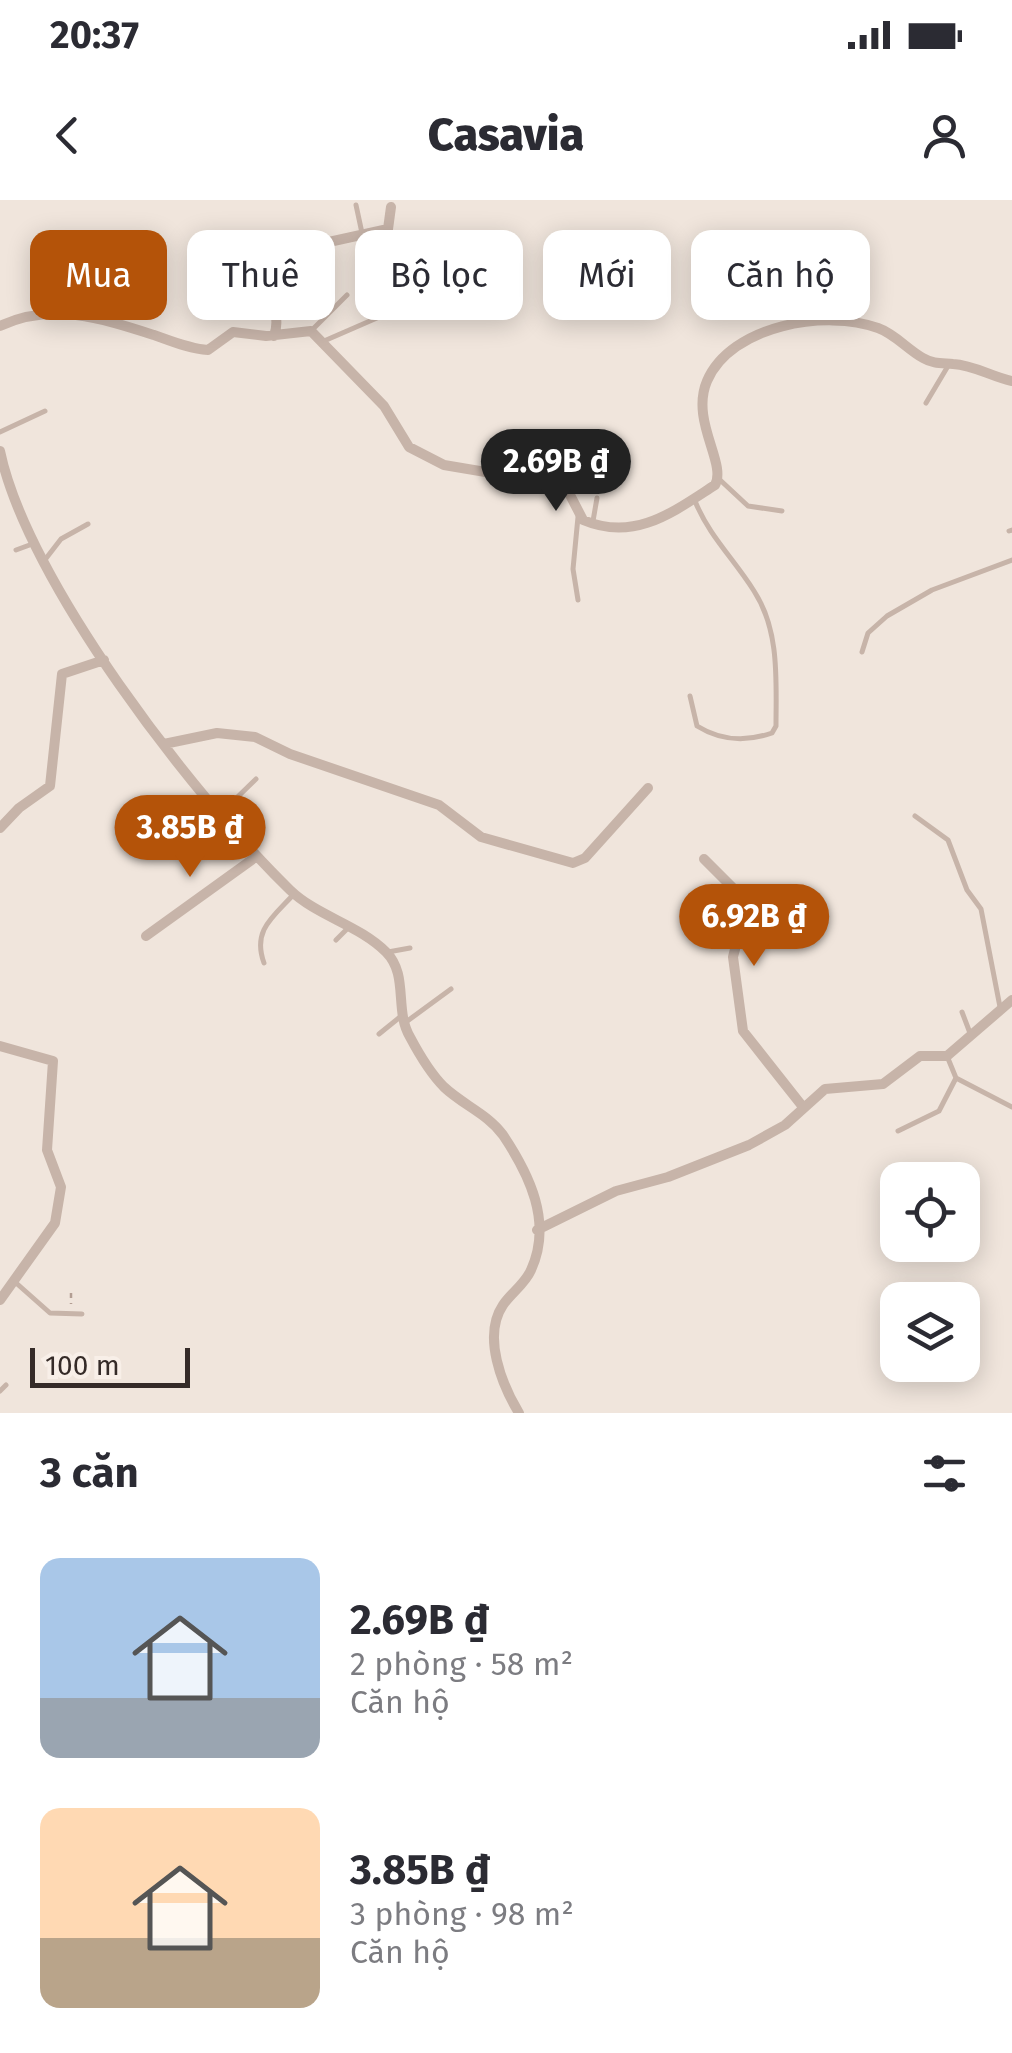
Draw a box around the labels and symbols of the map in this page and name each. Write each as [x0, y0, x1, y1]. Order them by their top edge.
pin: 2.69B ₫ [464, 429, 648, 514]
pin: 3.85B ₫ [98, 795, 282, 880]
pin: 6.92B ₫ [662, 884, 846, 969]
scale bar [30, 1343, 190, 1388]

